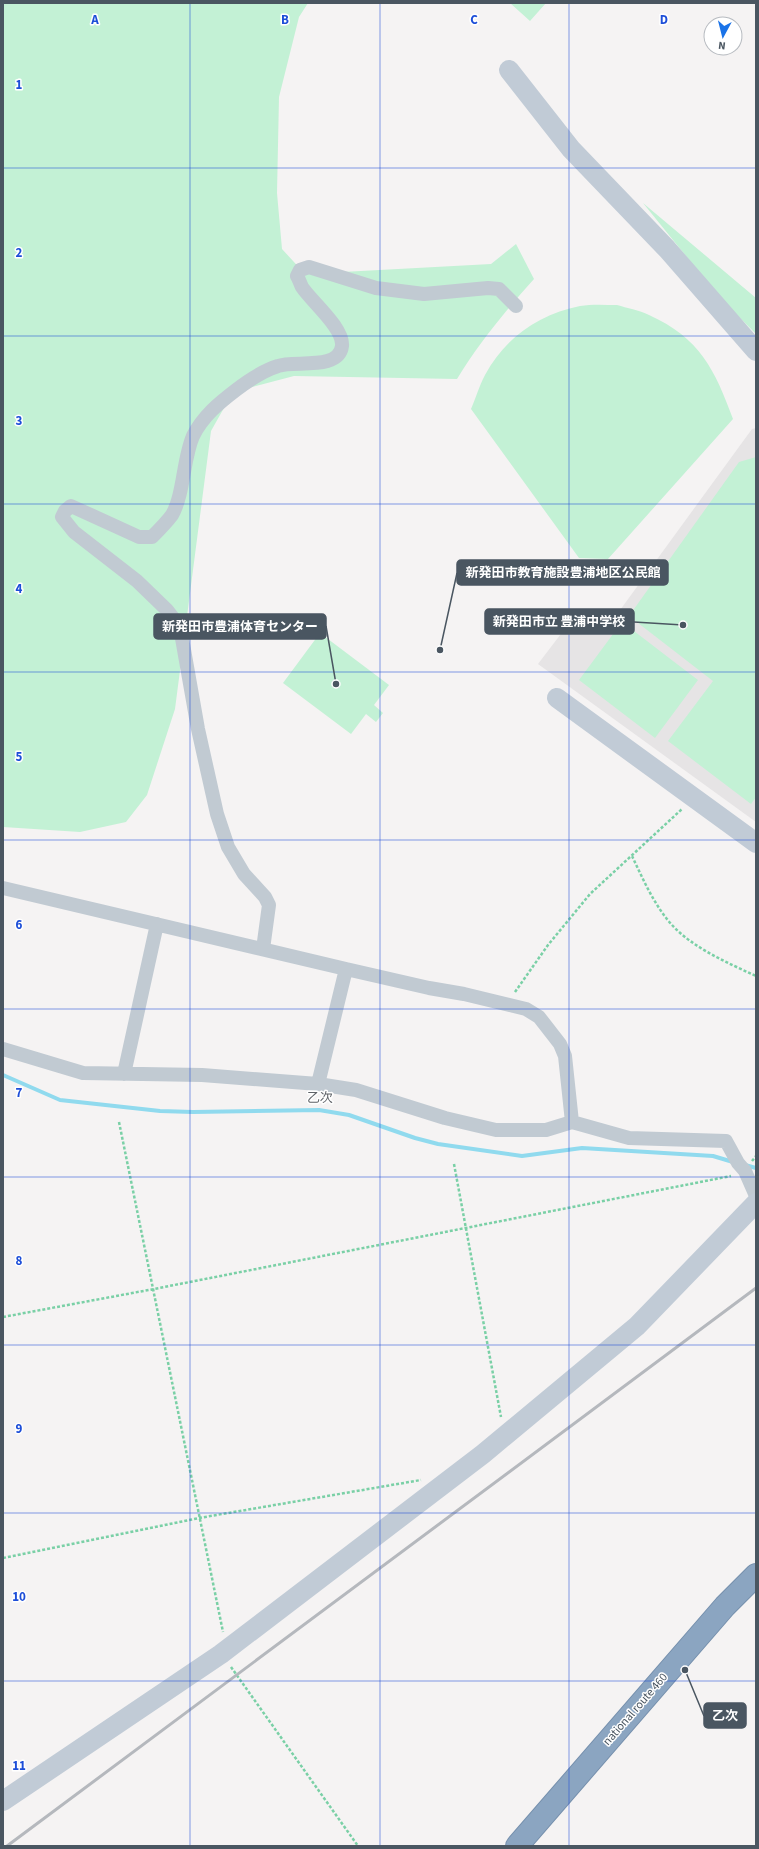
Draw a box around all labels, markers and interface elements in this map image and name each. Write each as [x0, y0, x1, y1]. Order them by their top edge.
text: A [90, 11, 99, 29]
text: B [281, 11, 289, 29]
text: C [470, 11, 478, 29]
text: D [660, 11, 668, 29]
north arrow [703, 16, 743, 56]
text: N [717, 38, 726, 53]
text: 1 [16, 76, 23, 94]
text: 2 [16, 244, 23, 262]
text: 3 [16, 412, 23, 430]
callout: 新発田市教育施設豊浦地区公民館 [457, 560, 668, 585]
text: 新発田市教育施設豊浦地区公民館 [465, 564, 661, 582]
text: 4 [16, 580, 23, 598]
callout: 新発田市立 豊浦中学校 [485, 609, 634, 634]
text: 新発田市立 豊浦中学校 [493, 613, 625, 631]
callout: 新発田市豊浦体育センター [154, 614, 326, 639]
text: 新発田市豊浦体育センター [162, 618, 318, 636]
text: 5 [16, 748, 23, 766]
text: 6 [16, 916, 23, 934]
text: 7 [16, 1084, 23, 1102]
district label: 乙次 [307, 1089, 333, 1107]
text: 8 [16, 1252, 23, 1270]
text: 9 [16, 1420, 23, 1438]
text: 10 [12, 1588, 26, 1606]
street label: national route 460 [599, 1669, 672, 1749]
callout: 乙次 [704, 1703, 746, 1728]
text: 乙次 [712, 1707, 738, 1725]
text: 11 [12, 1757, 26, 1775]

